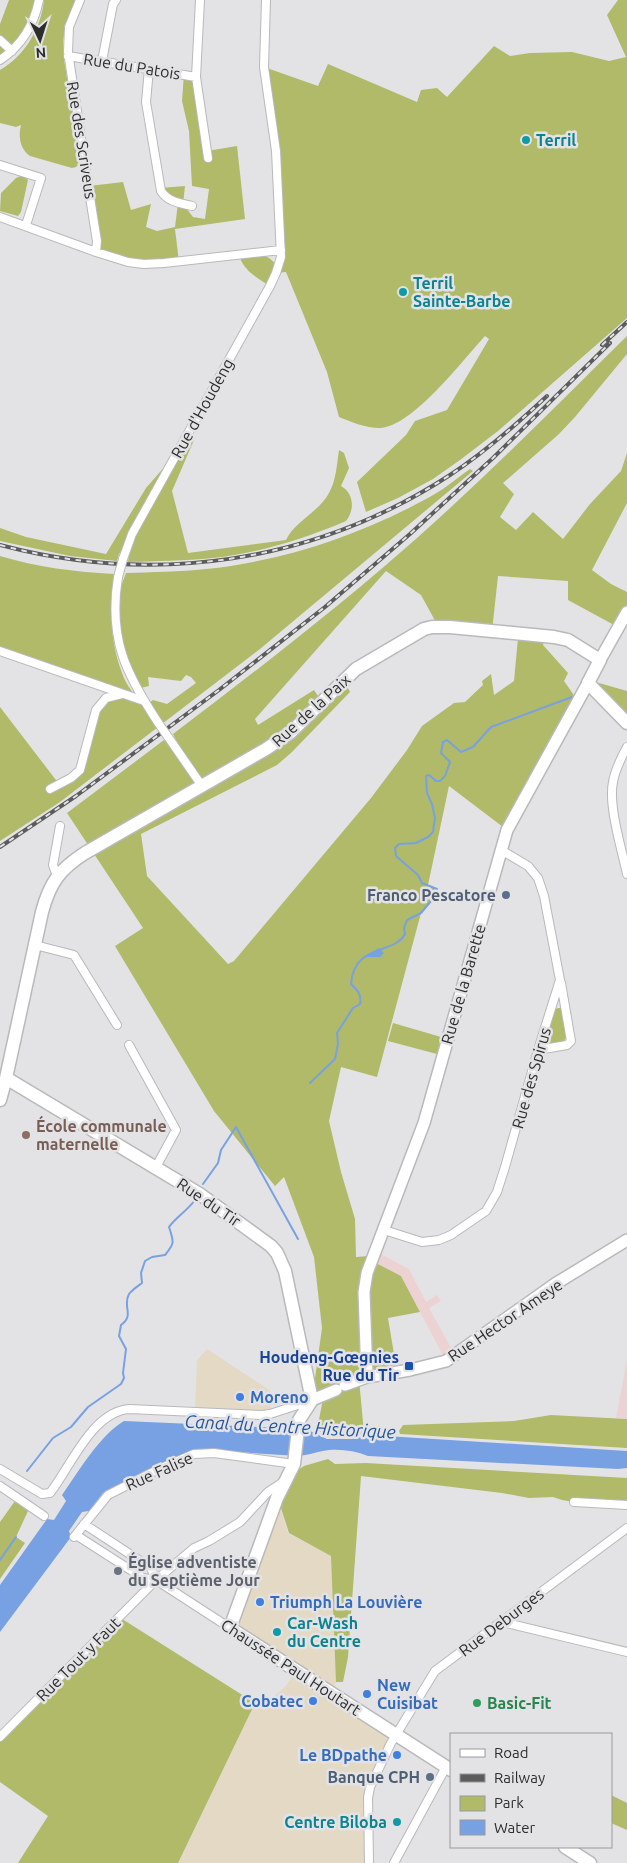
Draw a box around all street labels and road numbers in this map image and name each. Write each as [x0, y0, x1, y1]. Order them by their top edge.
street label: Rue du Patois [82, 49, 182, 83]
street label: Rue des Scriveus [64, 80, 100, 200]
street label: Rue d'Houdeng [167, 355, 237, 461]
street label: Rue de la Paix [268, 670, 354, 750]
street label: Rue de la Barette [437, 922, 489, 1046]
street label: Rue des Spirus [508, 1025, 554, 1131]
street label: Rue du Tir [174, 1174, 244, 1230]
street label: Rue Hector Ameye [444, 1275, 566, 1365]
street label: Rue Falise [123, 1448, 195, 1494]
street label: Rue Deburges [455, 1584, 547, 1660]
street label: Rue Tout y Faut [32, 1613, 124, 1705]
street label: Chaussée Paul Houtart [218, 1615, 365, 1719]

